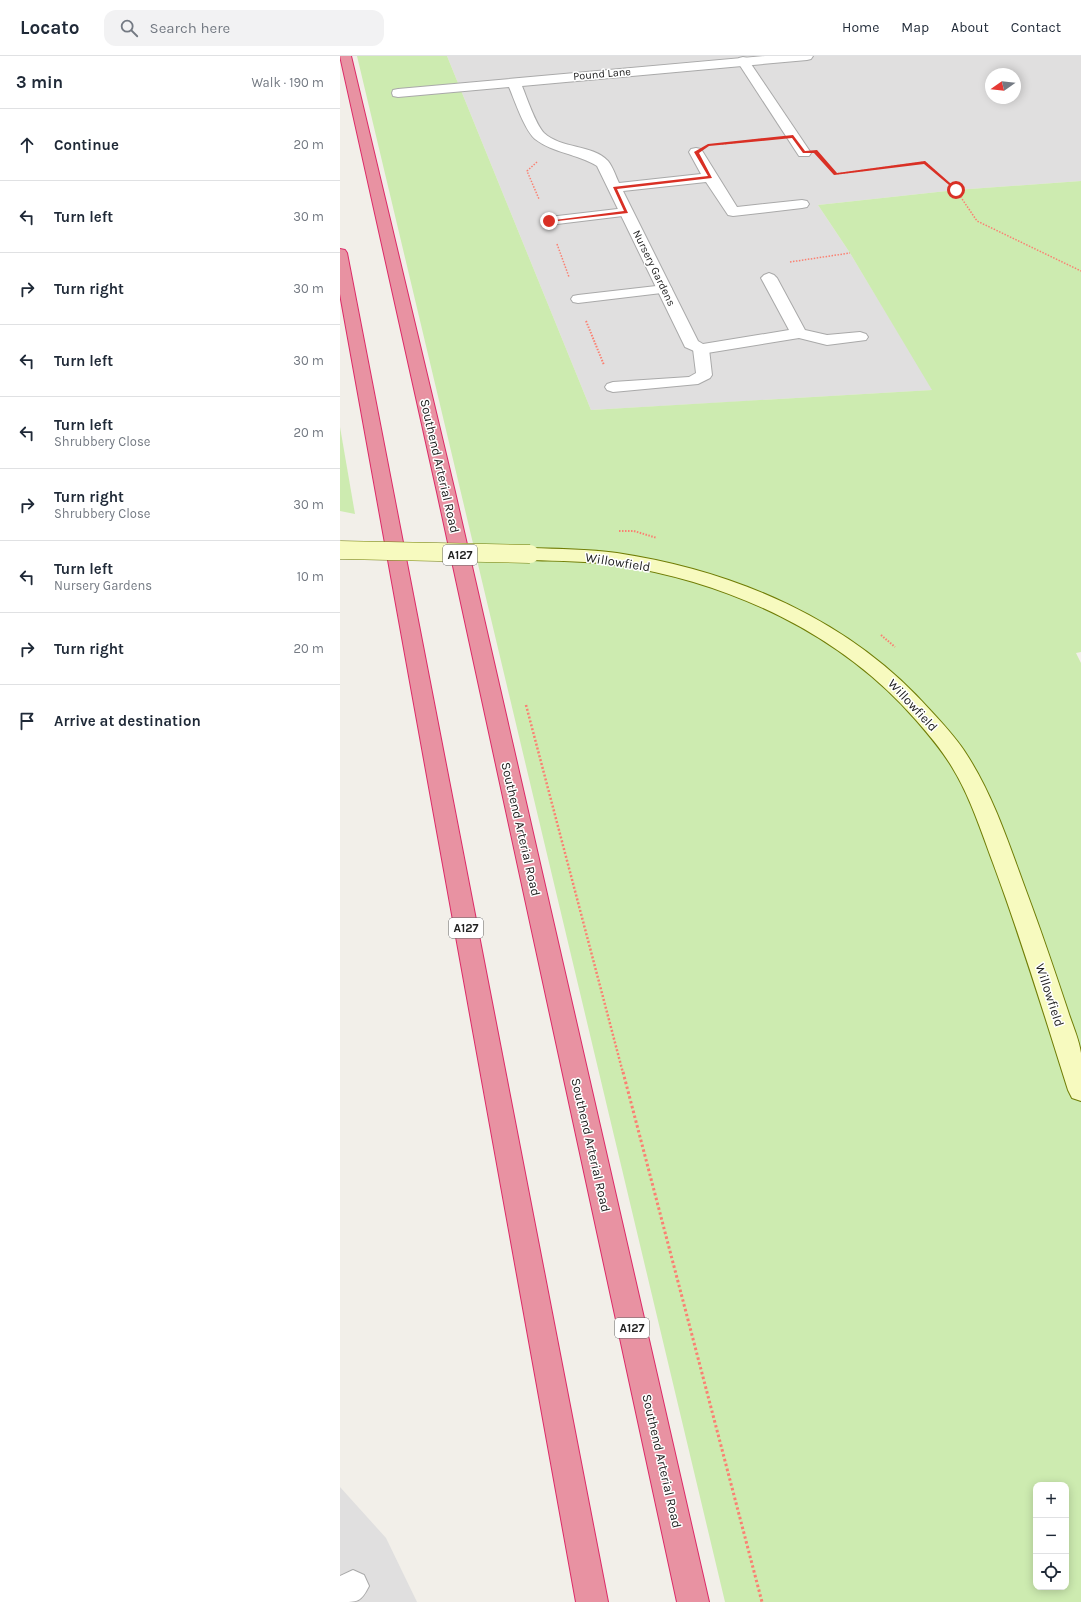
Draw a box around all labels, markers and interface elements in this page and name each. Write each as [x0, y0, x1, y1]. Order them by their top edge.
search box [104, 10, 384, 46]
text: Locato [20, 17, 80, 39]
icon: search [118, 17, 140, 39]
text: Search here [150, 19, 230, 37]
text: Home [842, 19, 879, 36]
text: Map [901, 19, 929, 36]
text: About [951, 19, 989, 36]
text: Contact [1011, 19, 1061, 36]
street label: Pound Lane [573, 65, 632, 83]
north arrow [985, 68, 1021, 104]
text: 3 min [16, 72, 63, 92]
text: Walk · 190 m [251, 75, 324, 90]
icon: ahead [16, 134, 38, 156]
text: Continue [54, 136, 119, 154]
text: 20 m [294, 137, 324, 152]
route start [947, 181, 965, 199]
icon: left [16, 206, 38, 228]
text: Turn left [54, 208, 113, 226]
text: 30 m [293, 209, 324, 224]
route end [540, 212, 558, 230]
street label: Nursery Gardens [630, 228, 678, 308]
icon: right [16, 278, 38, 300]
text: Turn right [54, 280, 124, 298]
text: 30 m [293, 281, 324, 296]
icon: left [16, 350, 38, 372]
text: Turn left [54, 352, 113, 370]
text: 30 m [293, 353, 324, 368]
street label: Southend Arterial Road [417, 398, 463, 534]
text: Turn left [54, 416, 113, 434]
icon: left [16, 422, 38, 444]
text: 20 m [294, 425, 324, 440]
text: Shrubbery Close [54, 434, 150, 449]
text: Turn right [54, 488, 124, 506]
icon: right [16, 494, 38, 516]
text: 30 m [293, 497, 324, 512]
text: Shrubbery Close [54, 506, 150, 521]
road number: A127 [443, 545, 477, 565]
street label: Willowfield [584, 549, 652, 575]
text: Turn left [54, 560, 113, 578]
icon: left [16, 566, 38, 588]
text: 10 m [297, 569, 324, 584]
text: Nursery Gardens [54, 578, 152, 593]
icon: right [16, 638, 38, 660]
text: Turn right [54, 640, 124, 658]
text: 20 m [294, 641, 324, 656]
street label: Willowfield [885, 676, 941, 734]
icon: arrive [16, 710, 38, 732]
text: Arrive at destination [54, 712, 201, 730]
street label: Southend Arterial Road [498, 761, 544, 897]
road number: A127 [449, 918, 483, 938]
street label: Willowfield [1033, 961, 1067, 1029]
street label: Southend Arterial Road [568, 1077, 614, 1213]
road number: A127 [615, 1318, 649, 1338]
street label: Southend Arterial Road [639, 1393, 685, 1529]
map controls [1033, 1482, 1069, 1590]
button: + [1033, 1482, 1069, 1518]
button: − [1033, 1518, 1069, 1554]
button: locate [1033, 1554, 1069, 1590]

